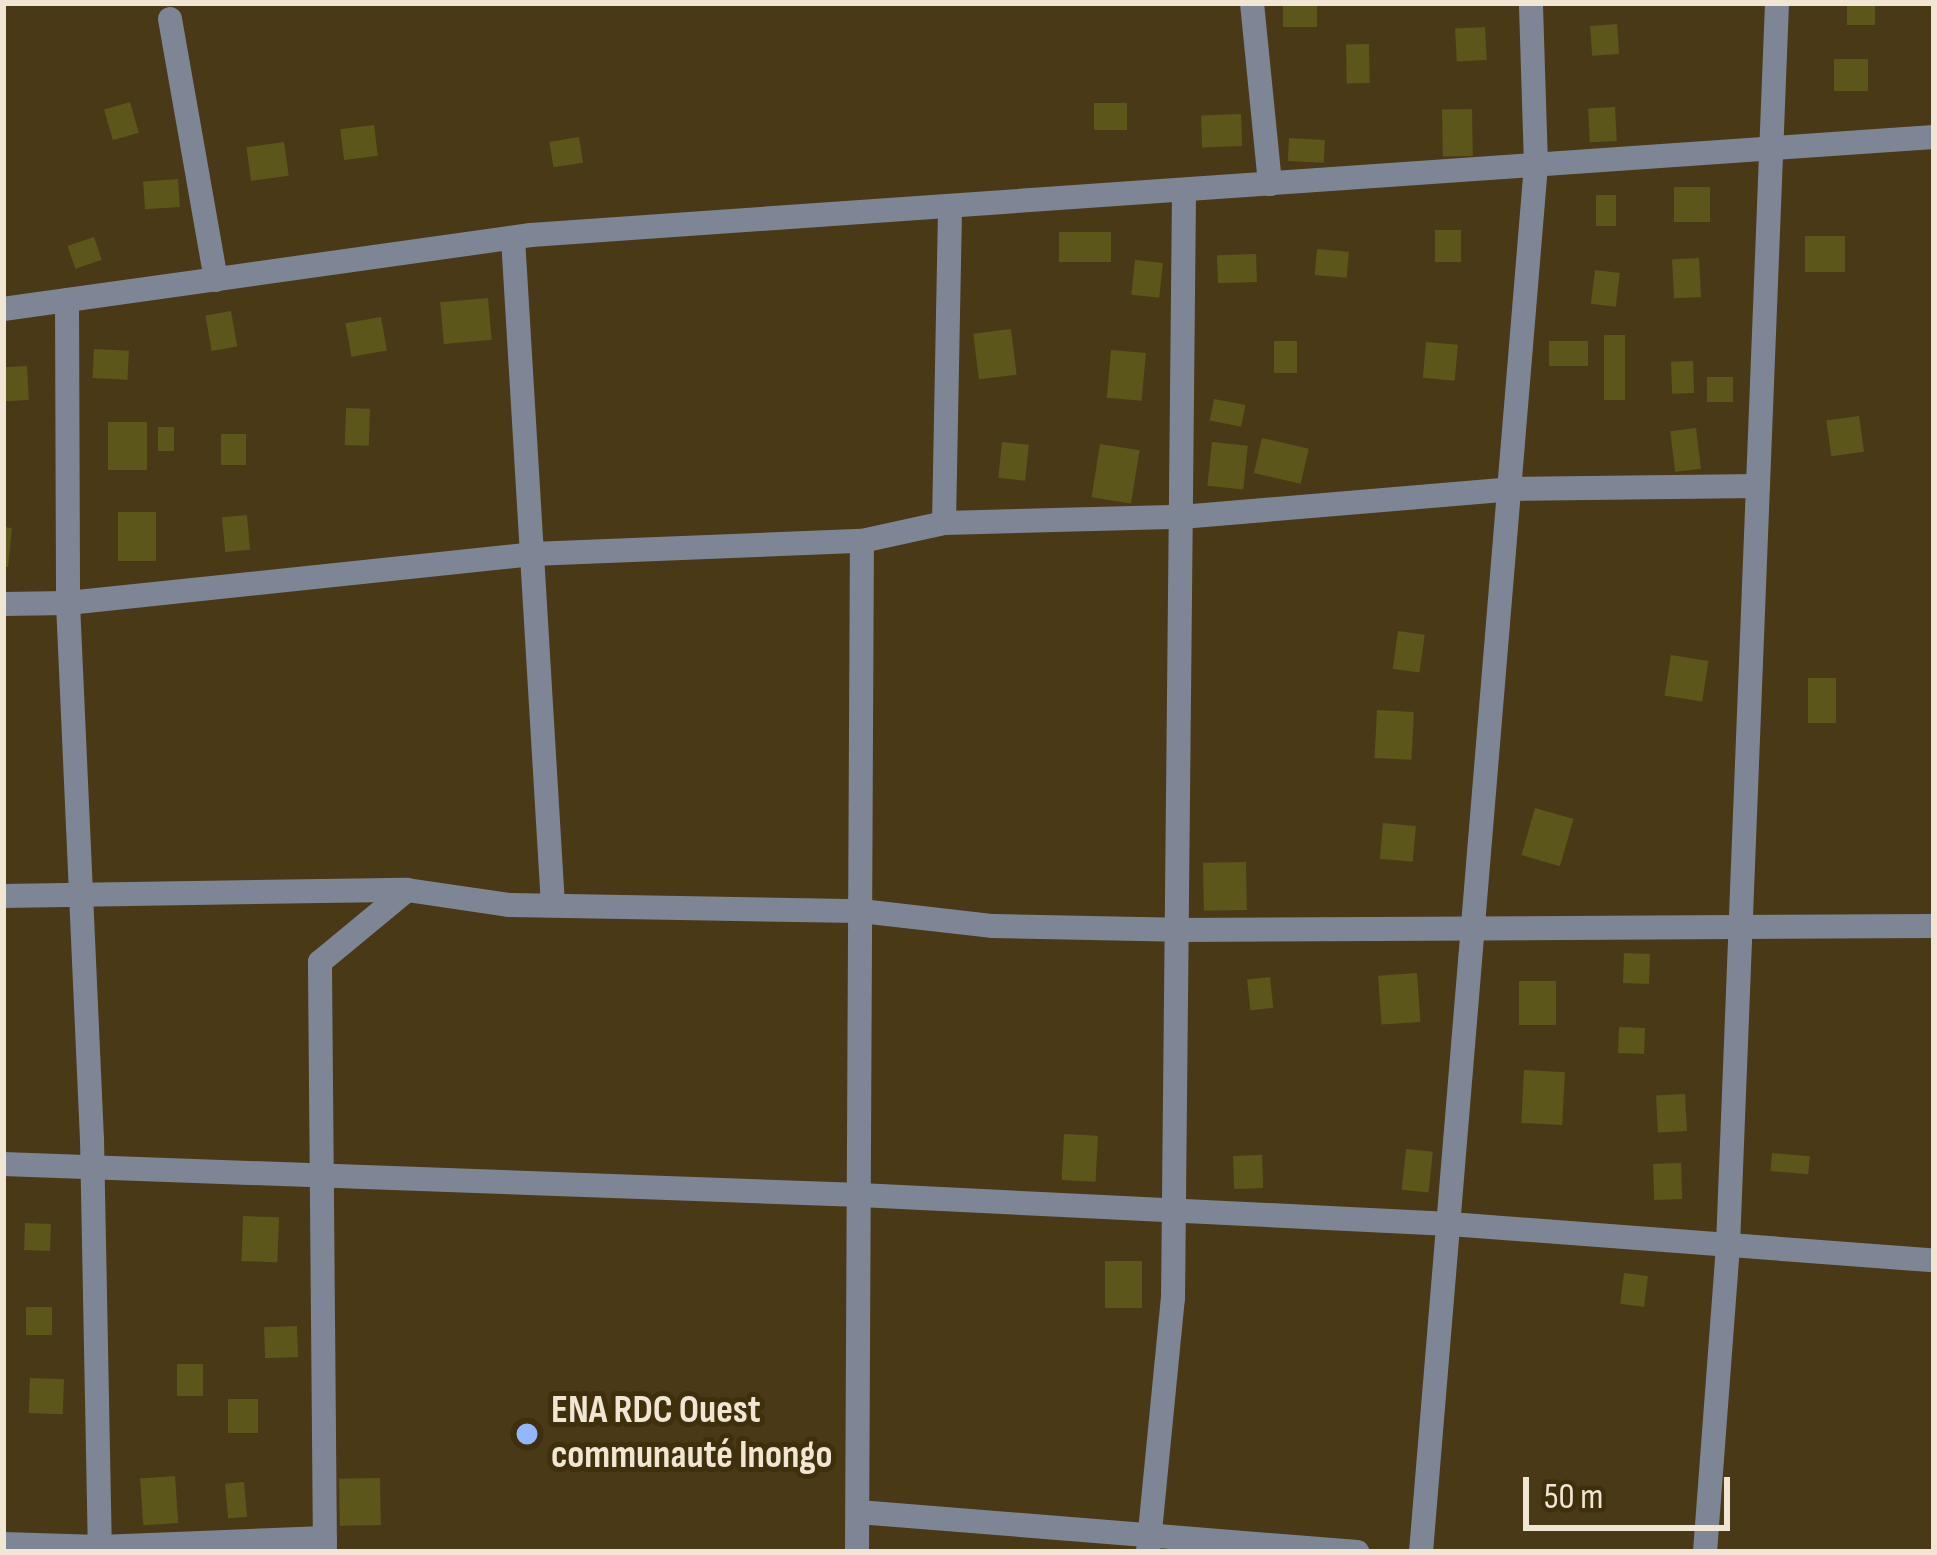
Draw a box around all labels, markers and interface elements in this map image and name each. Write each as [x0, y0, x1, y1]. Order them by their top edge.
place label: ENA RDC Ouest communauté Inongo [551, 1389, 832, 1480]
marker: ENA RDC Ouest communauté Inongo [514, 1421, 540, 1447]
scale bar [1529, 1453, 1736, 1527]
text: 50 m [1544, 1476, 1603, 1519]

